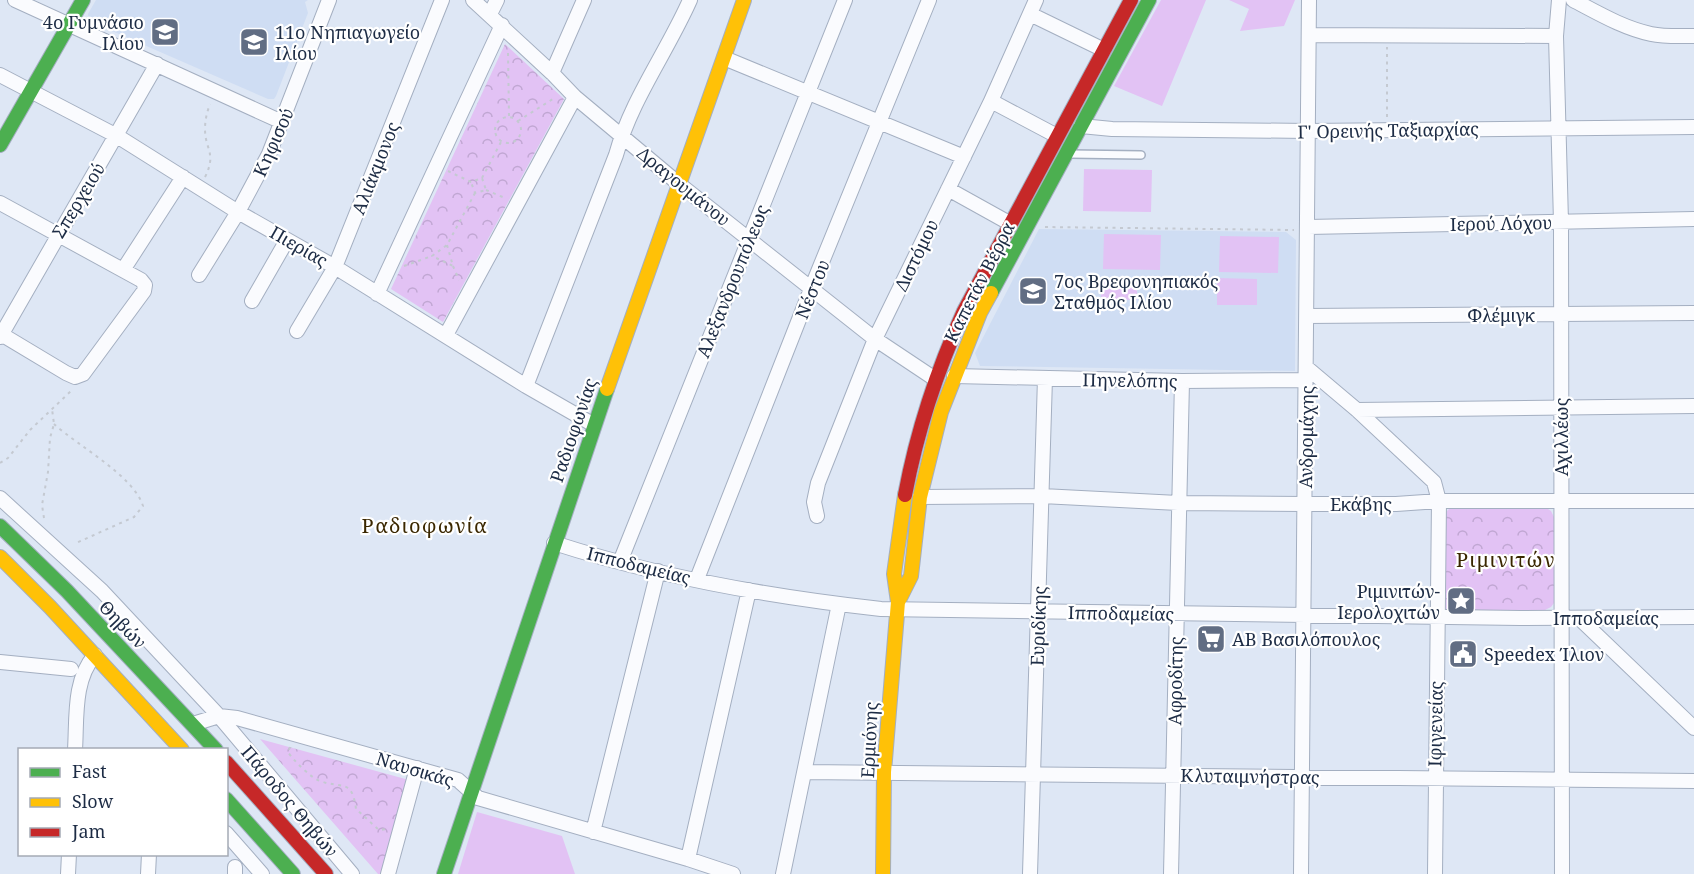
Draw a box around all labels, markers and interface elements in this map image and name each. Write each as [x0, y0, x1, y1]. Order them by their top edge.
place label: 4ο Γυμνάσιο Ιλίου [43, 10, 144, 55]
school or university icon: 4ο Γυμνάσιο Ιλίου [149, 16, 181, 48]
place label: 11ο Νηπιαγωγείο Ιλίου [275, 20, 420, 65]
school or university icon: 11ο Νηπιαγωγείο Ιλίου [238, 26, 270, 58]
street label: Κηφισού [247, 104, 299, 180]
street label: Γ' Ορεινής Ταξιαρχίας [1297, 116, 1479, 144]
street label: Αλιάκμονος [346, 118, 405, 218]
street label: Δραγουμάνου [633, 141, 735, 231]
street label: Σπερχειού [46, 158, 110, 242]
street label: Αλεξανδρουπόλεως [690, 201, 774, 361]
street label: Ιερού Λόχου [1450, 210, 1552, 236]
street label: Διστόμου [888, 215, 944, 295]
street label: Καπετάν Βέρρα [938, 217, 1020, 346]
street label: Πιερίας [266, 220, 333, 272]
street label: Νέστου [789, 256, 835, 322]
place label: 7ος Βρεφονηπιακός Σταθμός Ιλίου [1054, 269, 1219, 314]
school or university icon: 7ος Βρεφονηπιακός Σταθμός Ιλίου [1017, 275, 1049, 307]
street label: Φλέμιγκ [1467, 303, 1535, 327]
street label: Πηνελόπης [1082, 367, 1178, 393]
street label: Ραδιοφωνίας [544, 374, 602, 485]
street label: Ανδρομάχης [1293, 385, 1319, 489]
street label: Αχιλλέως [1549, 397, 1573, 476]
street label: Εκάβης [1330, 492, 1392, 516]
district label: Ραδιοφωνία [362, 512, 488, 539]
street label: Ιπποδαμείας [585, 541, 694, 590]
district label: Ριμινιτών [1456, 546, 1556, 573]
place label: Ριμινιτών- Ιερολοχιτών [1337, 579, 1440, 624]
street label: Ευριδίκης [1025, 585, 1051, 667]
place icon: Ριμινιτών- Ιερολοχιτών [1445, 585, 1477, 617]
street label: Θηβών [94, 595, 152, 653]
street label: Ιπποδαμείας [1068, 600, 1175, 626]
street label: Ιπποδαμείας [1553, 606, 1659, 630]
supermarket icon: ΑΒ Βασιλόπουλος [1195, 623, 1227, 655]
place label: ΑΒ Βασιλόπουλος [1232, 627, 1381, 651]
street label: Αφροδίτης [1162, 636, 1188, 726]
public building icon: Speedex Ίλιον [1447, 638, 1479, 670]
place label: Speedex Ίλιον [1484, 642, 1604, 666]
street label: Ιφιγενείας [1422, 680, 1448, 767]
street label: Ερμιόνης [855, 701, 883, 779]
street label: Πάροδος Θηβών [236, 740, 344, 862]
street label: Ναυσικάς [373, 746, 457, 792]
legend [18, 748, 228, 856]
text: Fast [72, 759, 107, 783]
street label: Κλυταιμνήστρας [1180, 763, 1320, 789]
text: Slow [72, 789, 114, 813]
text: Jam [71, 819, 106, 843]

